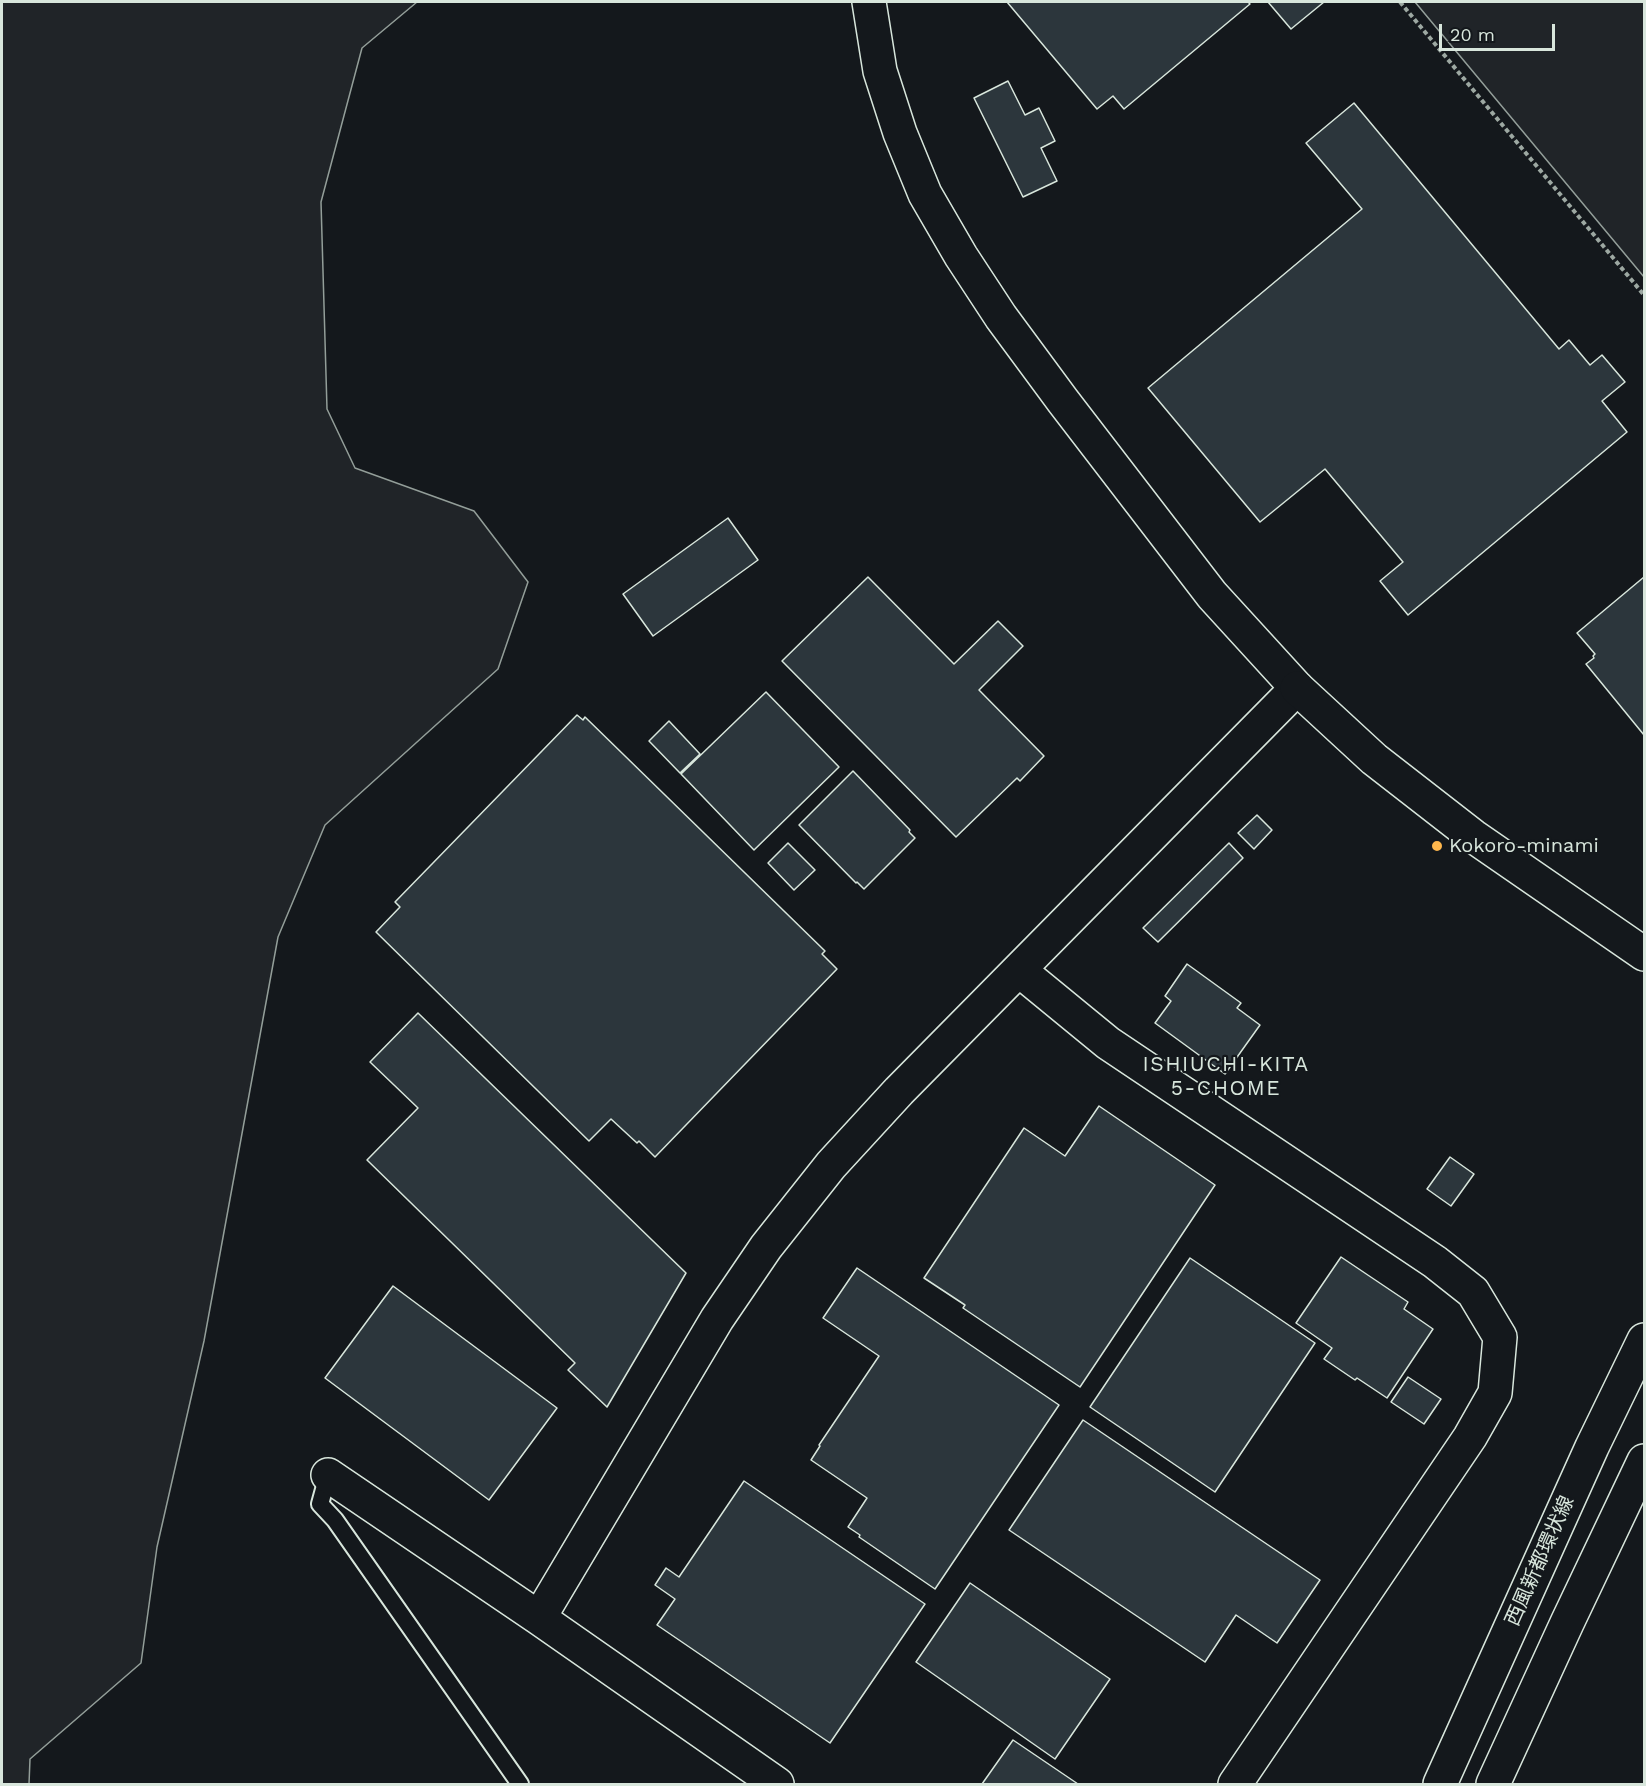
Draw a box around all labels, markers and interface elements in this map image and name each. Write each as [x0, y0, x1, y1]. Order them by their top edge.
scale bar [1442, 12, 1558, 50]
text: 20 m [1450, 24, 1495, 45]
place label: Kokoro-minami [1449, 834, 1599, 858]
marker: Kokoro-minami [1430, 839, 1444, 853]
district label: ISHIUCHI-KITA 5-CHOME [1142, 1052, 1310, 1102]
street label: 西風新都環状線 [1501, 1492, 1579, 1630]

